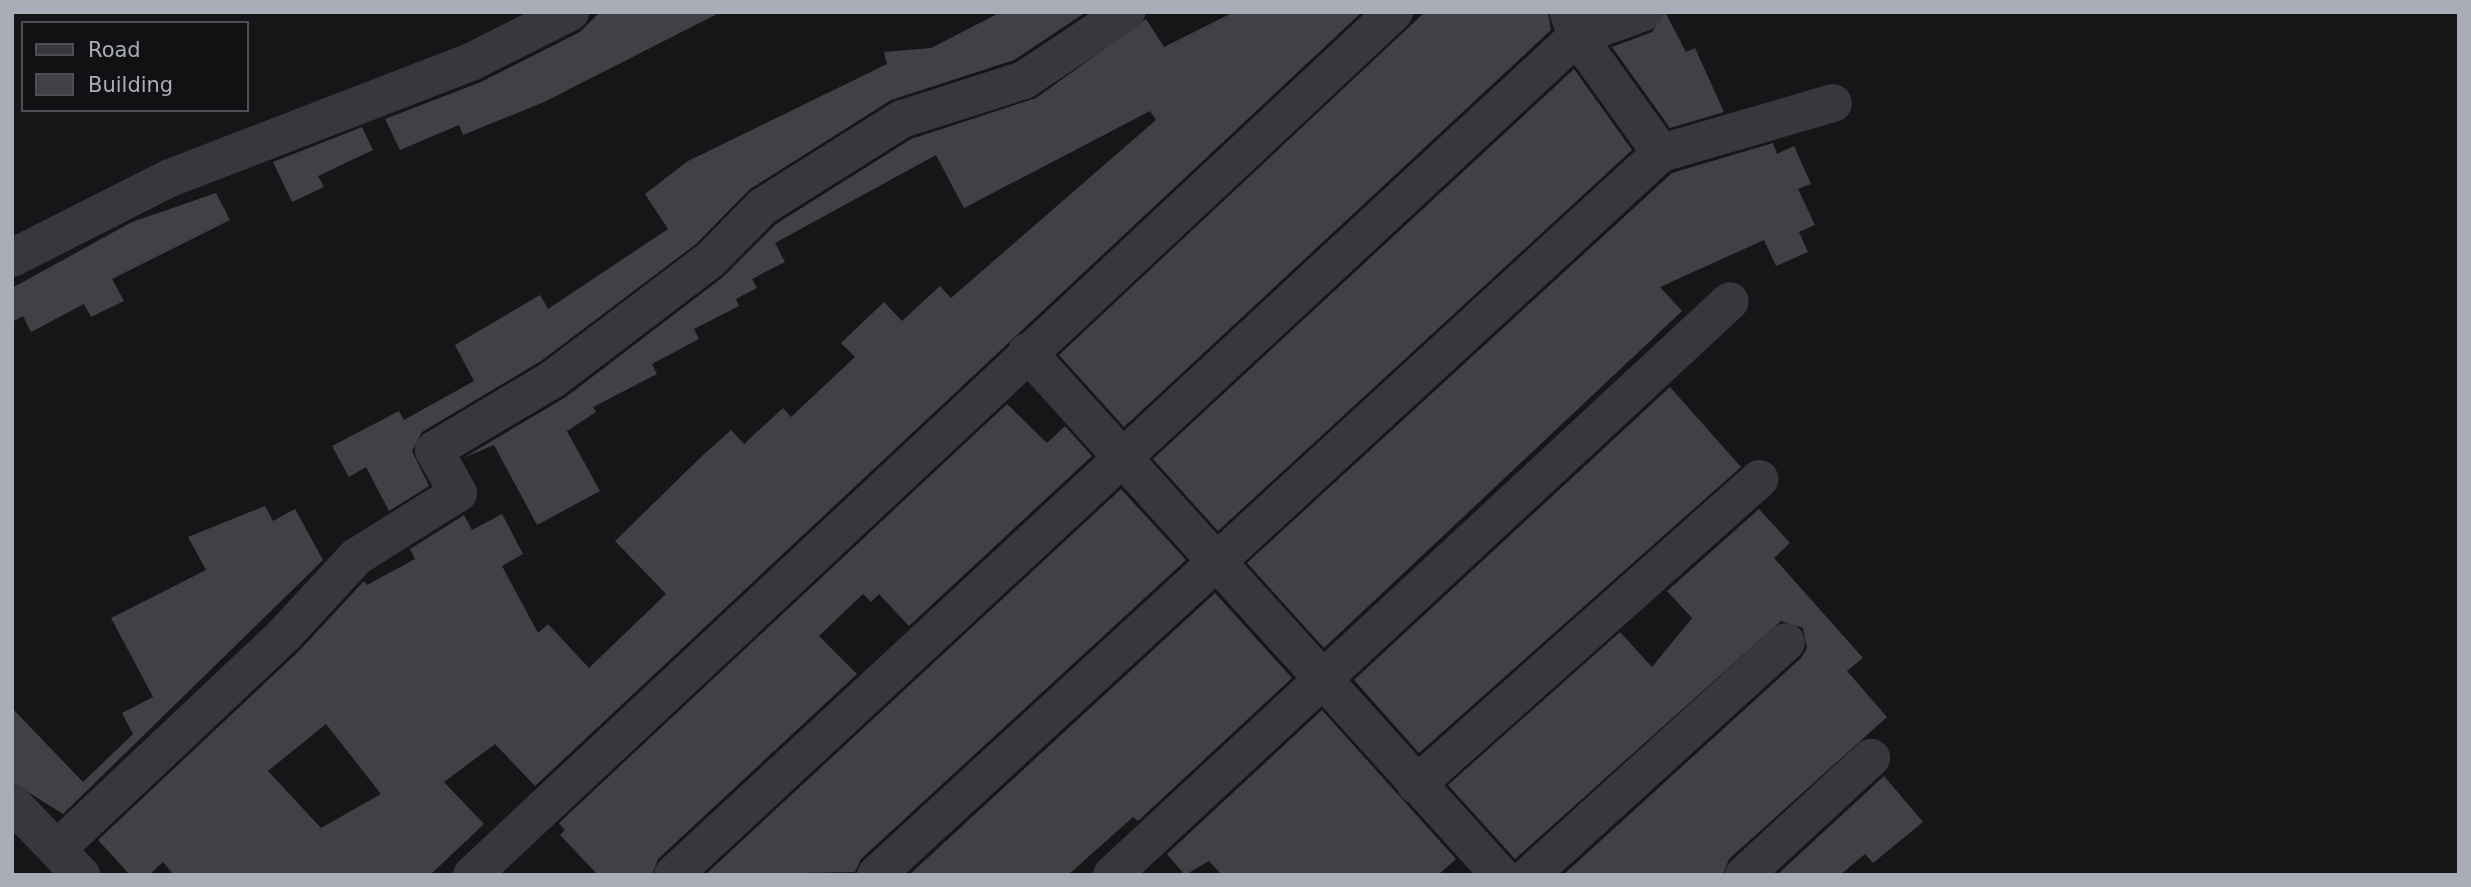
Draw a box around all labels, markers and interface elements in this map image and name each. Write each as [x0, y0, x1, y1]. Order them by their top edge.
legend [21, 21, 248, 112]
text: Road [88, 38, 141, 62]
text: Building [88, 73, 173, 97]

